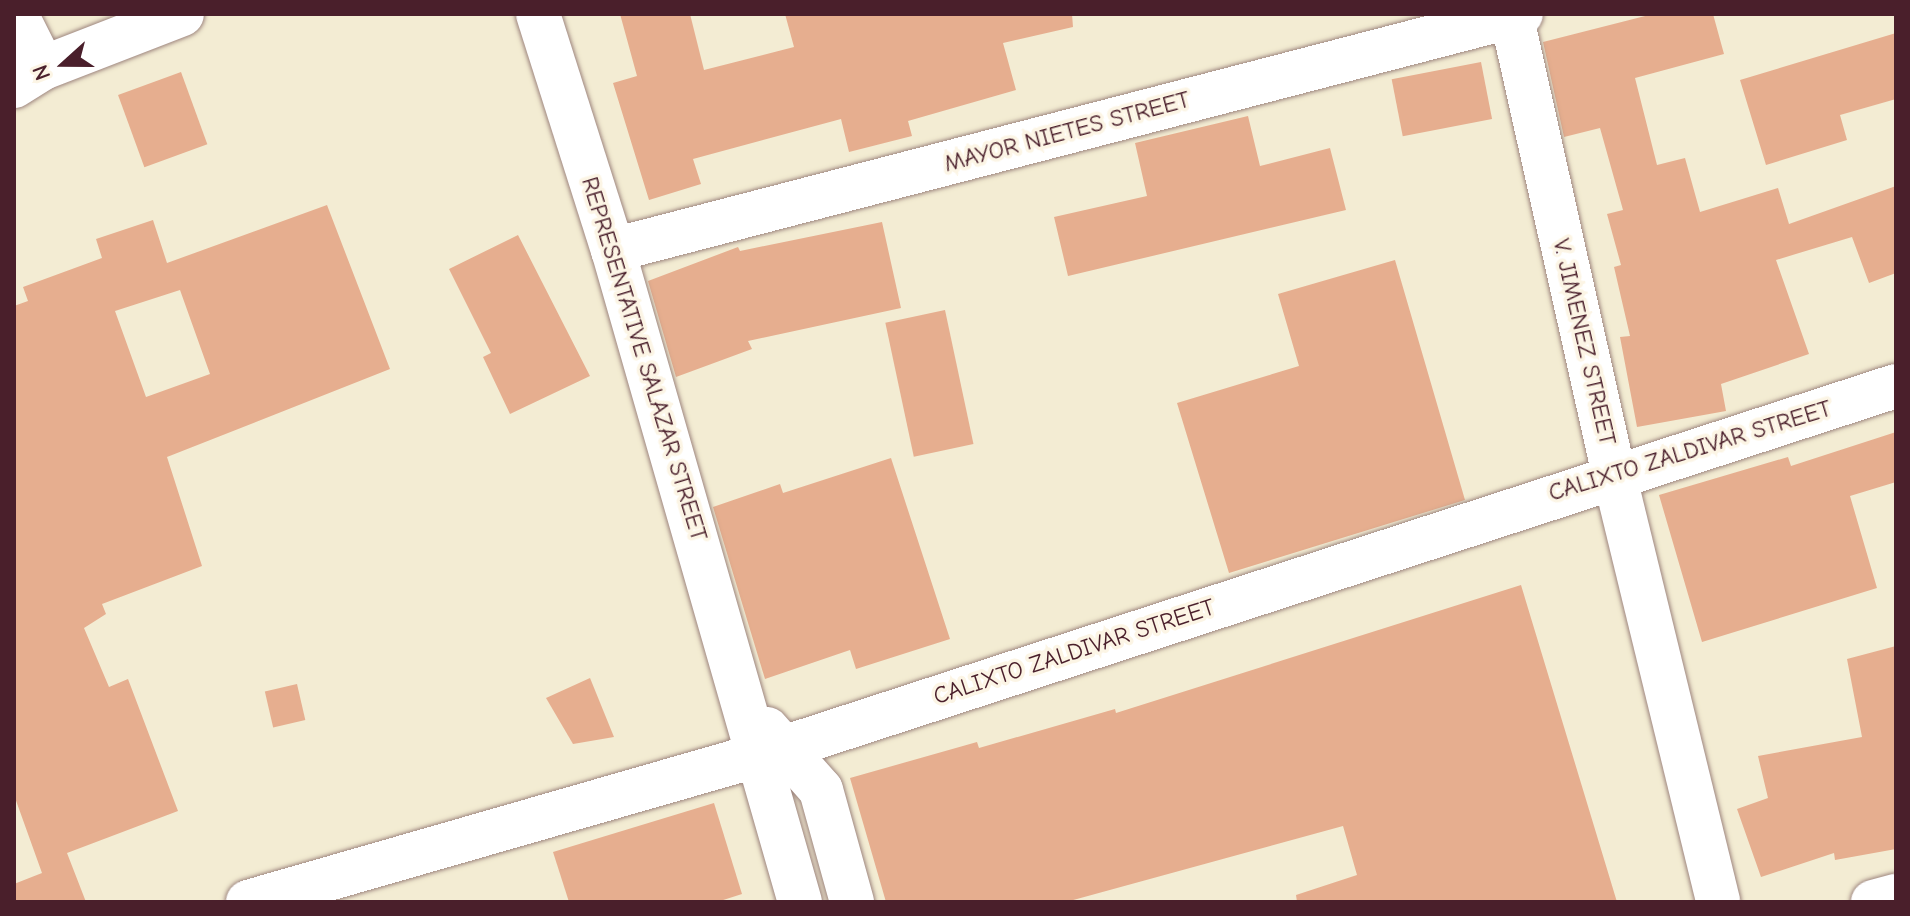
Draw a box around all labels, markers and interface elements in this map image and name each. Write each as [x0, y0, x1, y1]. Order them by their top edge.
north arrow [24, 24, 104, 104]
text: N [27, 61, 56, 84]
street label: MAYOR NIETES STREET [941, 85, 1193, 179]
street label: REPRESENTATIVE SALAZAR STREET [575, 173, 713, 545]
street label: V. JIMENEZ STREET [1546, 236, 1622, 448]
street label: CALIXTO ZALDIVAR STREET [1545, 394, 1835, 508]
street label: CALIXTO ZALDIVAR STREET [930, 593, 1218, 711]

